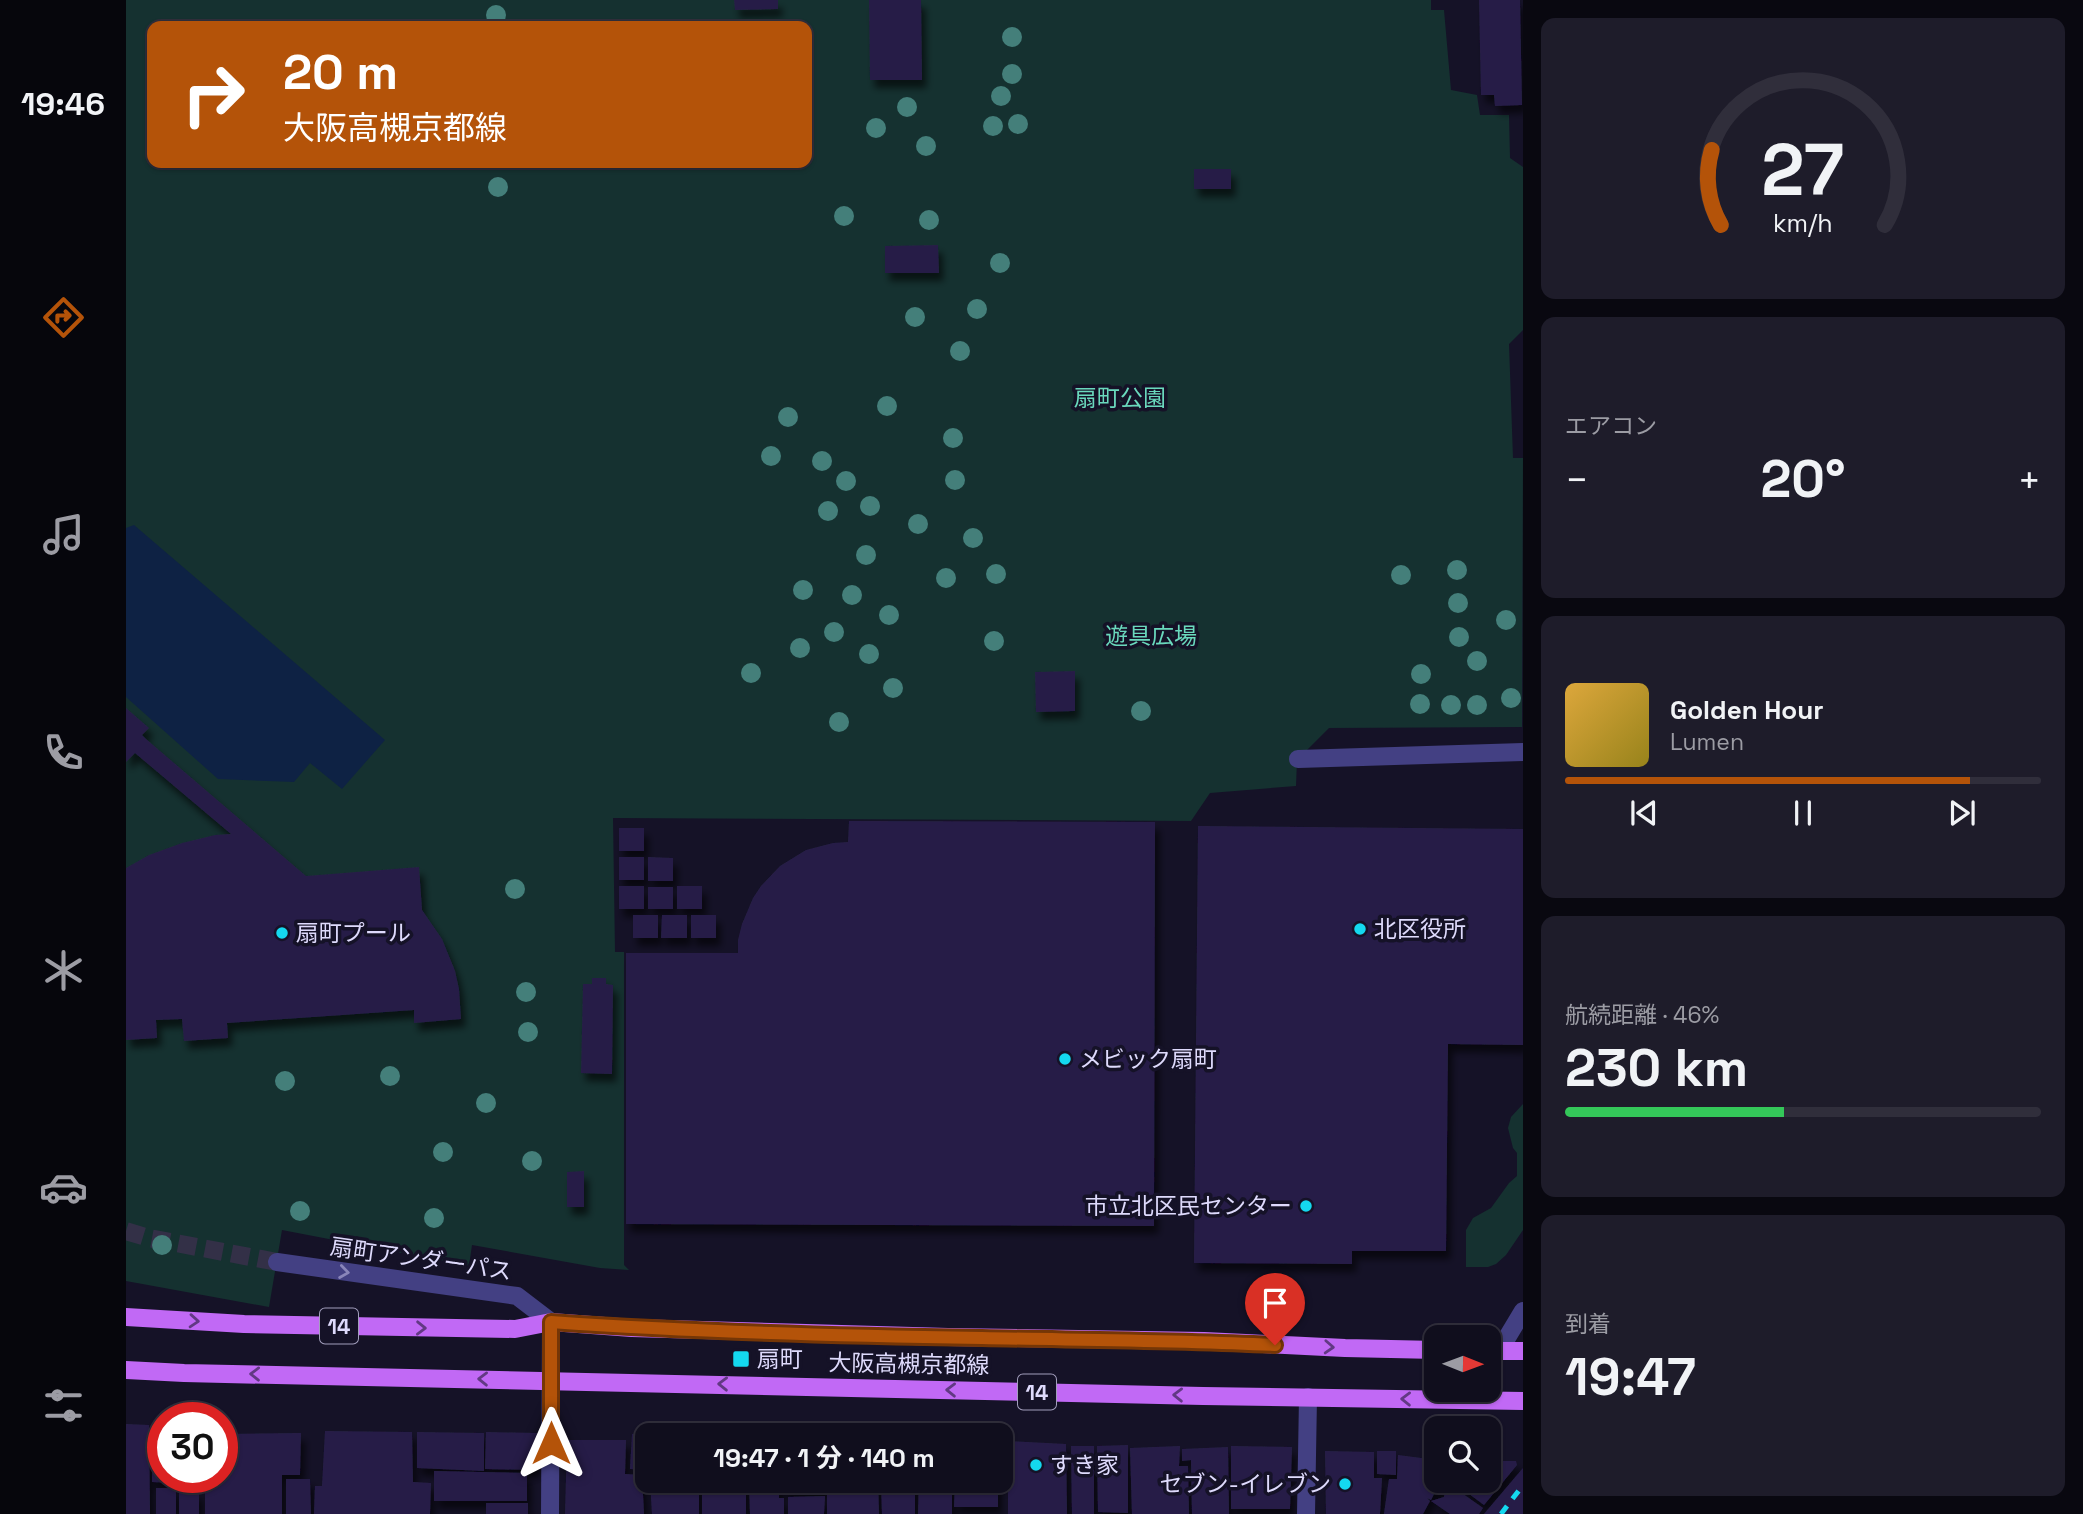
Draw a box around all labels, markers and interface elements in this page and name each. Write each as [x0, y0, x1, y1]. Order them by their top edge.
text: 20 m [283, 41, 398, 103]
icon: right [168, 49, 259, 140]
text: 19:46 [21, 84, 105, 124]
text: 大阪高槻京都線 [283, 108, 507, 148]
text: 27 [1762, 123, 1844, 216]
text: km/h [1773, 206, 1833, 238]
icon: directions [39, 293, 88, 342]
park label: 扇町公園 [1074, 383, 1166, 413]
text: エアコン [1565, 411, 1657, 441]
text: 20° [1760, 446, 1846, 512]
text: − [1565, 456, 1589, 504]
text: + [2017, 456, 2041, 504]
icon: music [39, 510, 88, 559]
park label: 遊具広場 [1105, 621, 1197, 651]
text: Golden Hour [1670, 693, 1824, 727]
text: Lumen [1670, 727, 1744, 757]
icon: phone [39, 728, 88, 777]
icon: previous [1625, 794, 1663, 832]
icon: pause [1784, 794, 1822, 832]
icon: next [1943, 794, 1981, 832]
place label: 北区役所 [1374, 914, 1466, 944]
place label: 扇町プール [296, 918, 411, 948]
marker: 北区役所 [1352, 921, 1368, 937]
marker: 扇町プール [274, 925, 290, 941]
icon: climate [39, 946, 88, 995]
text: 航続距離 · 46% [1565, 1000, 1719, 1030]
text: 230 km [1565, 1035, 1748, 1101]
place label: メビック扇町 [1079, 1044, 1217, 1074]
marker: メビック扇町 [1057, 1051, 1073, 1067]
icon: car [39, 1163, 88, 1212]
place label: 市立北区民センター [1085, 1191, 1292, 1221]
marker: 市立北区民センター [1298, 1198, 1314, 1214]
street label: 扇町アンダーパス [328, 1231, 514, 1287]
one-way arrow [338, 1264, 350, 1279]
pin [1245, 1273, 1305, 1345]
icon: arrive [1256, 1284, 1294, 1322]
road number: 14 [320, 1308, 358, 1344]
text: 到着 [1565, 1309, 1611, 1339]
one-way arrow [189, 1313, 200, 1328]
one-way arrow [416, 1320, 427, 1335]
north arrow [1424, 1325, 1502, 1402]
map controls [1424, 1325, 1501, 1493]
one-way arrow [1324, 1340, 1335, 1355]
place label: 扇町 [757, 1344, 803, 1374]
text: 19:47 [1565, 1344, 1696, 1410]
street label: 大阪高槻京都線 [828, 1348, 990, 1380]
marker: 扇町 [731, 1349, 751, 1369]
one-way arrow [249, 1366, 260, 1382]
one-way arrow [477, 1371, 488, 1386]
road number: 14 [1018, 1374, 1056, 1410]
one-way arrow [718, 1377, 729, 1392]
icon: filters [39, 1381, 88, 1430]
one-way arrow [945, 1382, 956, 1397]
one-way arrow [1173, 1388, 1184, 1403]
one-way arrow [1400, 1391, 1411, 1406]
speed limit sign: 30 [147, 1402, 238, 1493]
position arrow [514, 1406, 588, 1480]
button: search [1424, 1416, 1501, 1493]
text: 19:47 · 1 分 · 140 m [713, 1441, 935, 1475]
place label: すき家 [1050, 1450, 1119, 1480]
marker: すき家 [1028, 1457, 1044, 1473]
place label: セブン-イレブン [1160, 1469, 1331, 1499]
marker: セブン-イレブン [1337, 1476, 1353, 1492]

